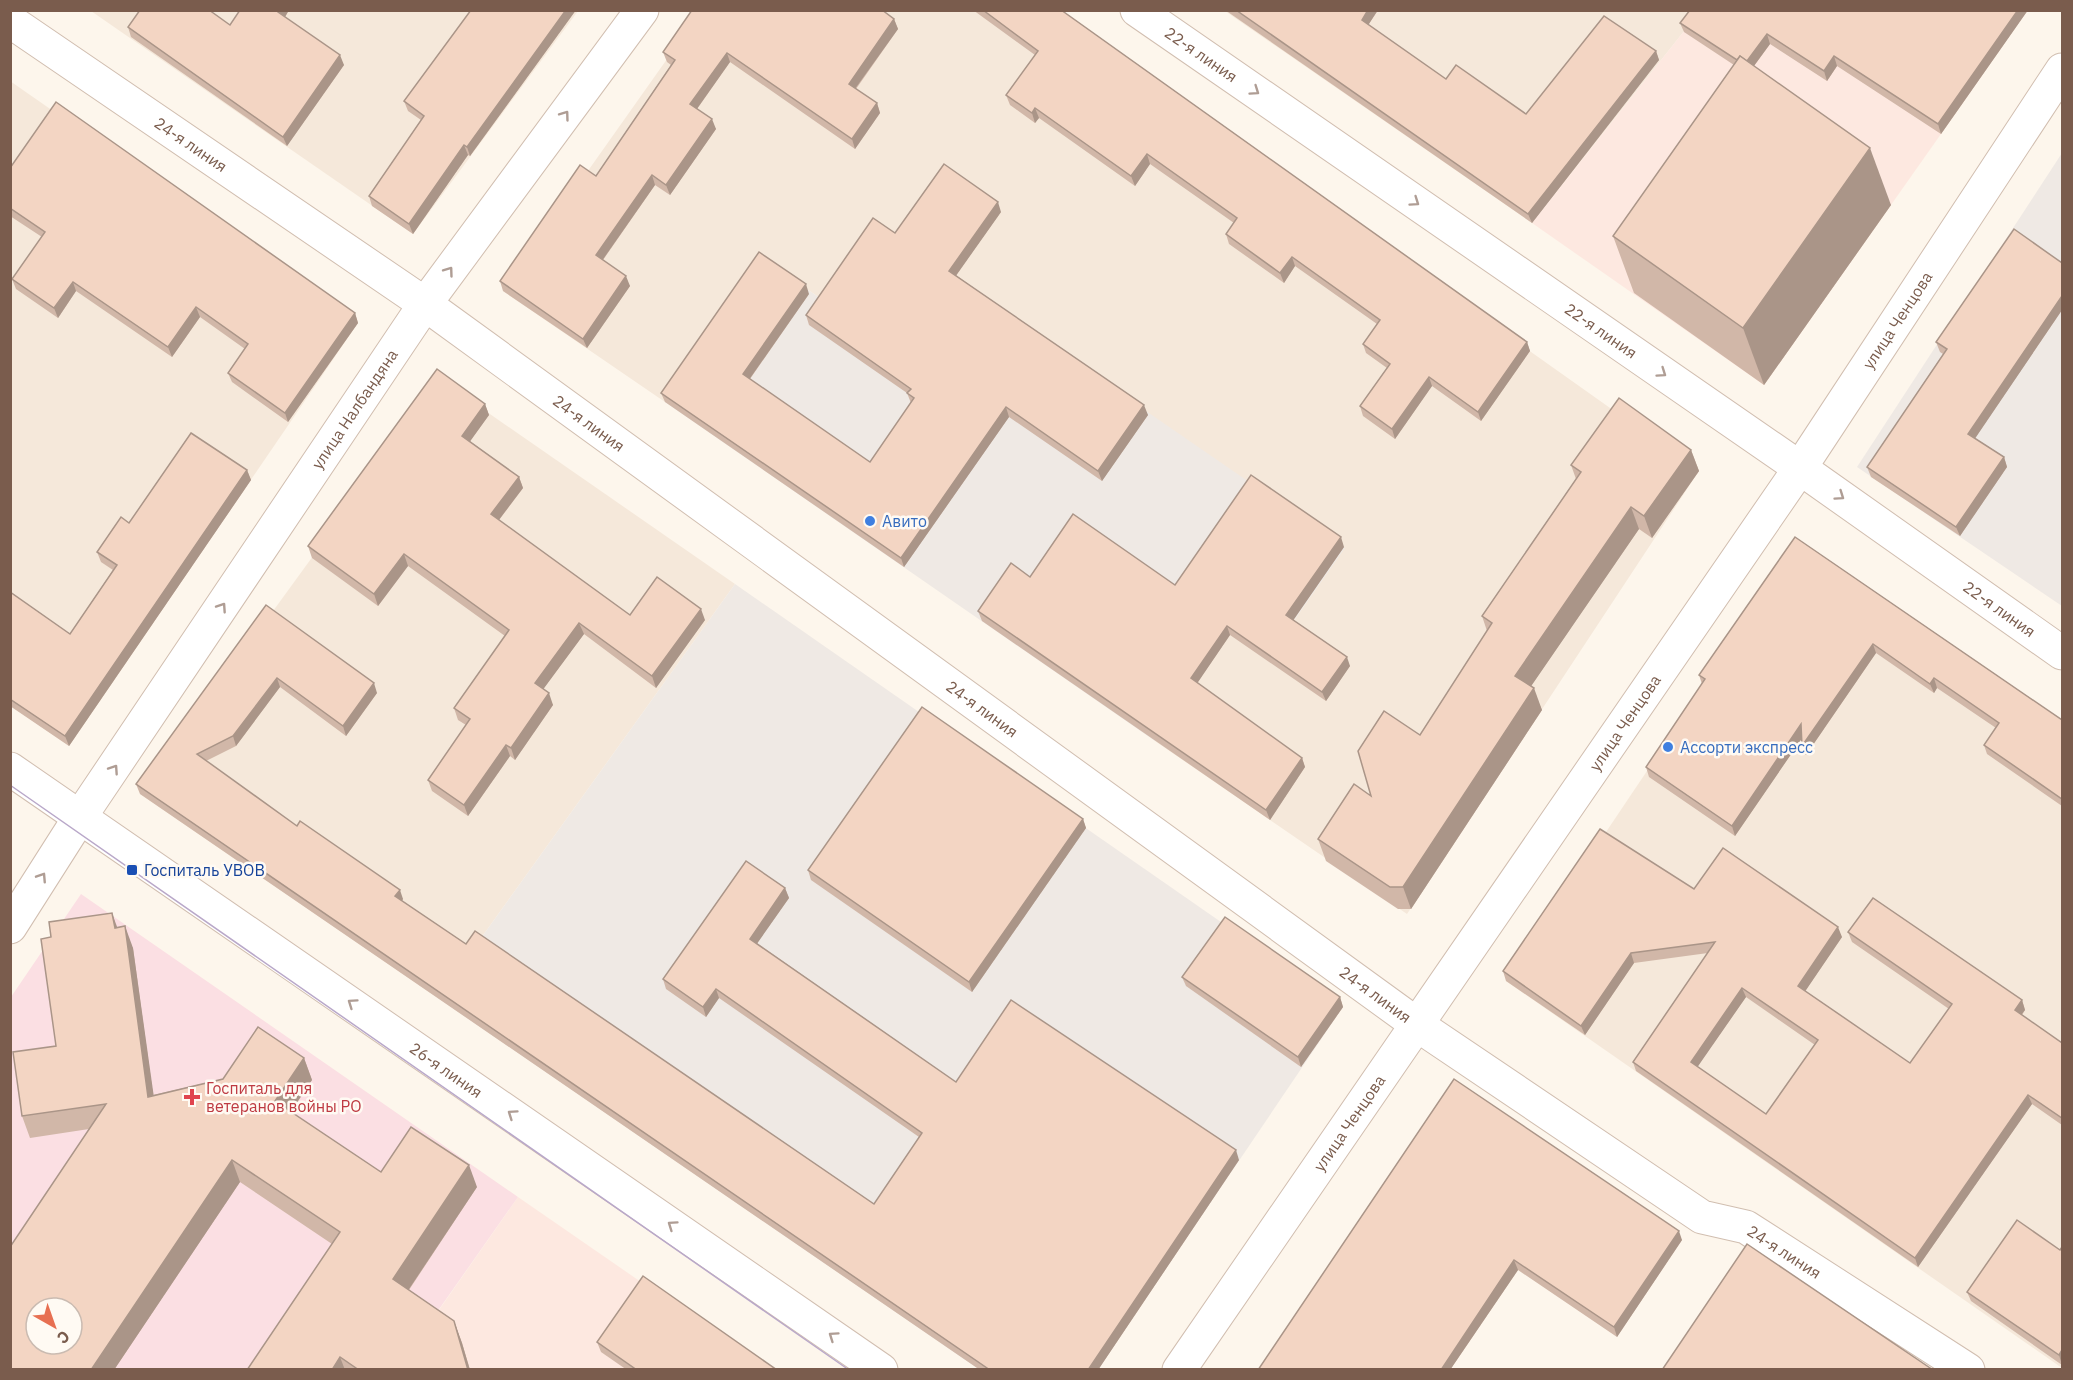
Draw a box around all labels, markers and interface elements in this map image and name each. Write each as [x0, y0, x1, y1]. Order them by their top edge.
street label: 22-я линия [1161, 22, 1241, 86]
one-way arrow [1248, 84, 1259, 95]
one-way arrow [558, 110, 569, 121]
street label: 24-я линия [151, 113, 231, 176]
one-way arrow [1408, 195, 1419, 206]
one-way arrow [442, 267, 453, 278]
street label: улица Ченцова [1858, 267, 1937, 373]
street label: 22-я линия [1561, 299, 1641, 363]
street label: улица Налбандяна [307, 345, 402, 473]
one-way arrow [1656, 365, 1666, 377]
street label: 24-я линия [549, 390, 629, 456]
one-way arrow [1833, 489, 1844, 500]
place label: Авито [882, 511, 927, 531]
marker: Авито [863, 514, 877, 528]
street label: 22-я линия [1959, 577, 2039, 641]
one-way arrow [215, 603, 227, 613]
street label: улица Ченцова [1585, 670, 1665, 775]
street label: 24-я линия [942, 676, 1022, 741]
place label: Ассорти экспресс [1680, 737, 1813, 757]
marker: Ассорти экспресс [1661, 740, 1675, 754]
one-way arrow [107, 765, 118, 776]
place label: Госпиталь УВОВ [144, 860, 265, 880]
marker: Госпиталь УВОВ [125, 863, 139, 877]
one-way arrow [35, 873, 46, 884]
street label: 24-я линия [1336, 962, 1415, 1027]
one-way arrow [347, 999, 358, 1010]
street label: 26-я линия [406, 1038, 486, 1102]
street label: улица Ченцова [1309, 1070, 1390, 1175]
place label: Госпиталь для ветеранов войны РО [206, 1078, 362, 1116]
marker: Госпиталь для ветеранов войны РО [183, 1088, 201, 1106]
one-way arrow [508, 1110, 519, 1121]
one-way arrow [668, 1221, 679, 1232]
street label: 24-я линия [1744, 1221, 1825, 1283]
north arrow [24, 1296, 84, 1356]
text: С [53, 1326, 74, 1349]
one-way arrow [828, 1332, 839, 1343]

